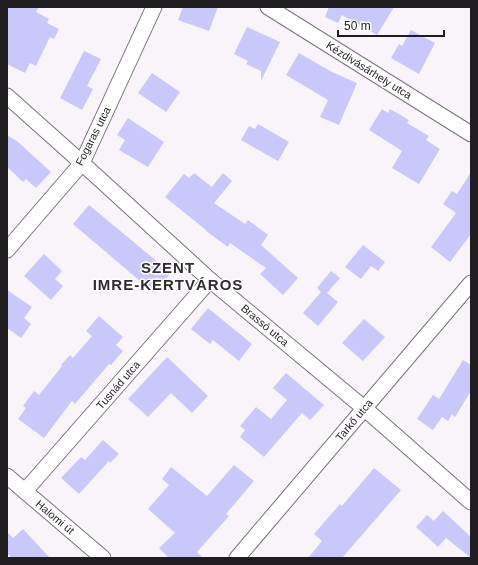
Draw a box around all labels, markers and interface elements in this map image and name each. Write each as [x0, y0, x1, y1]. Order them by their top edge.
scale bar [338, 12, 444, 38]
text: 50 m [344, 19, 371, 33]
street label: Kézdivásárhely utca [324, 39, 415, 102]
street label: Fogaras utca [73, 104, 113, 167]
district label: SZENT IMRE-KERTVÁROS [93, 259, 243, 293]
street label: Brassó utca [239, 302, 292, 349]
street label: Tusnád utca [94, 358, 143, 412]
street label: Tarkő utca [333, 396, 375, 443]
street label: Halomi út [33, 497, 77, 537]

